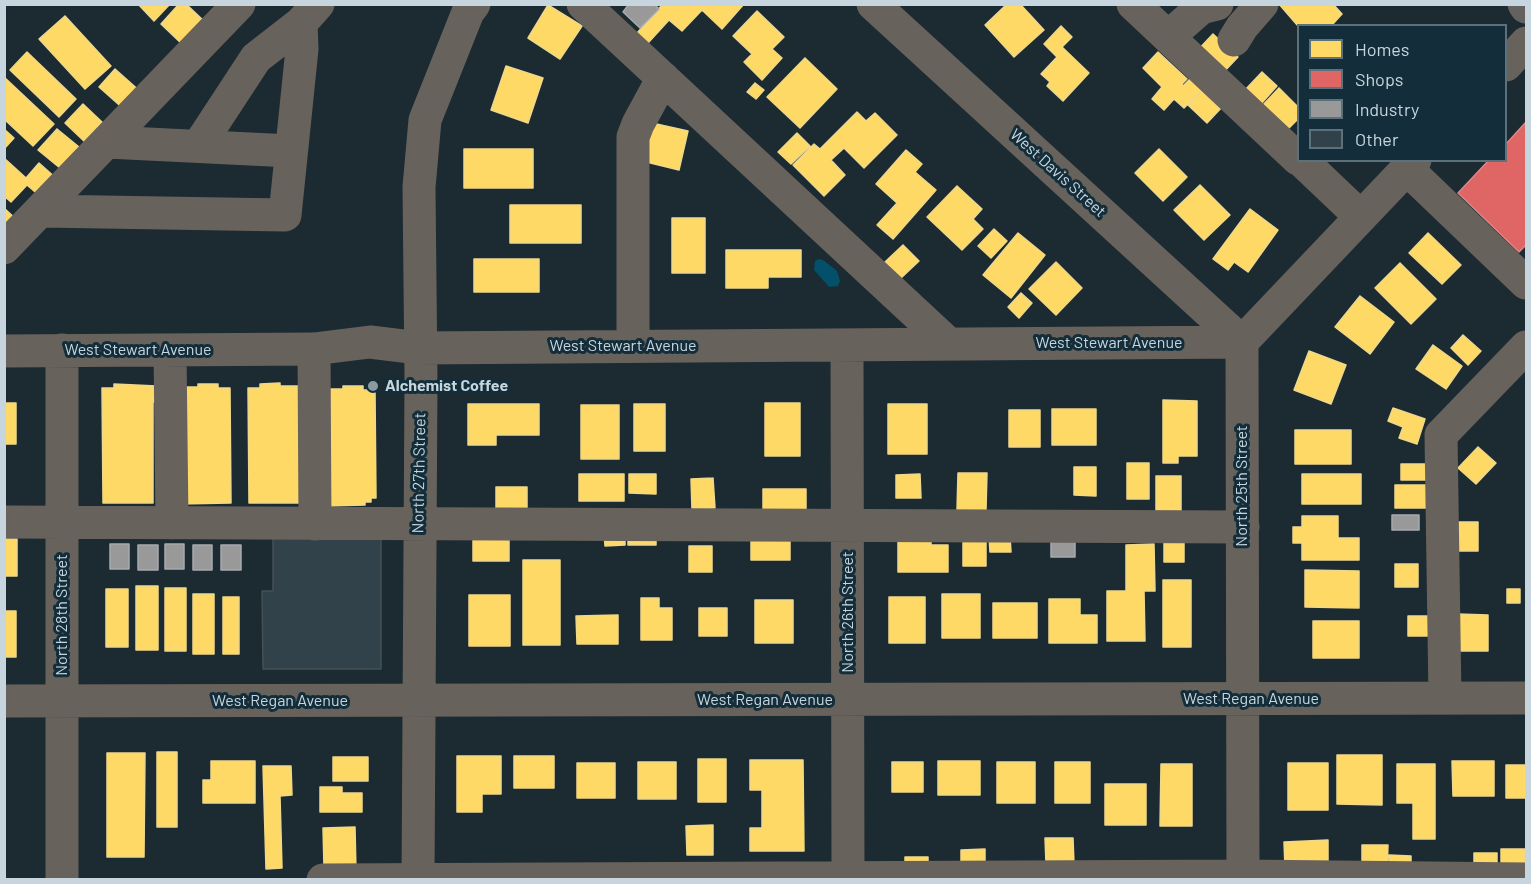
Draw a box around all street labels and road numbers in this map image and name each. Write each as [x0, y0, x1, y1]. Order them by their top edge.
street label: West Davis Street [1006, 125, 1110, 221]
street label: West Stewart Avenue [1035, 333, 1183, 353]
street label: West Stewart Avenue [549, 336, 697, 356]
street label: West Stewart Avenue [64, 340, 212, 360]
street label: North 27th Street [408, 412, 430, 534]
street label: North 25th Street [1232, 425, 1252, 547]
street label: North 26th Street [838, 551, 858, 673]
street label: North 28th Street [52, 554, 72, 676]
street label: West Regan Avenue [1183, 689, 1319, 709]
street label: West Regan Avenue [697, 690, 833, 710]
street label: West Regan Avenue [212, 691, 348, 711]

